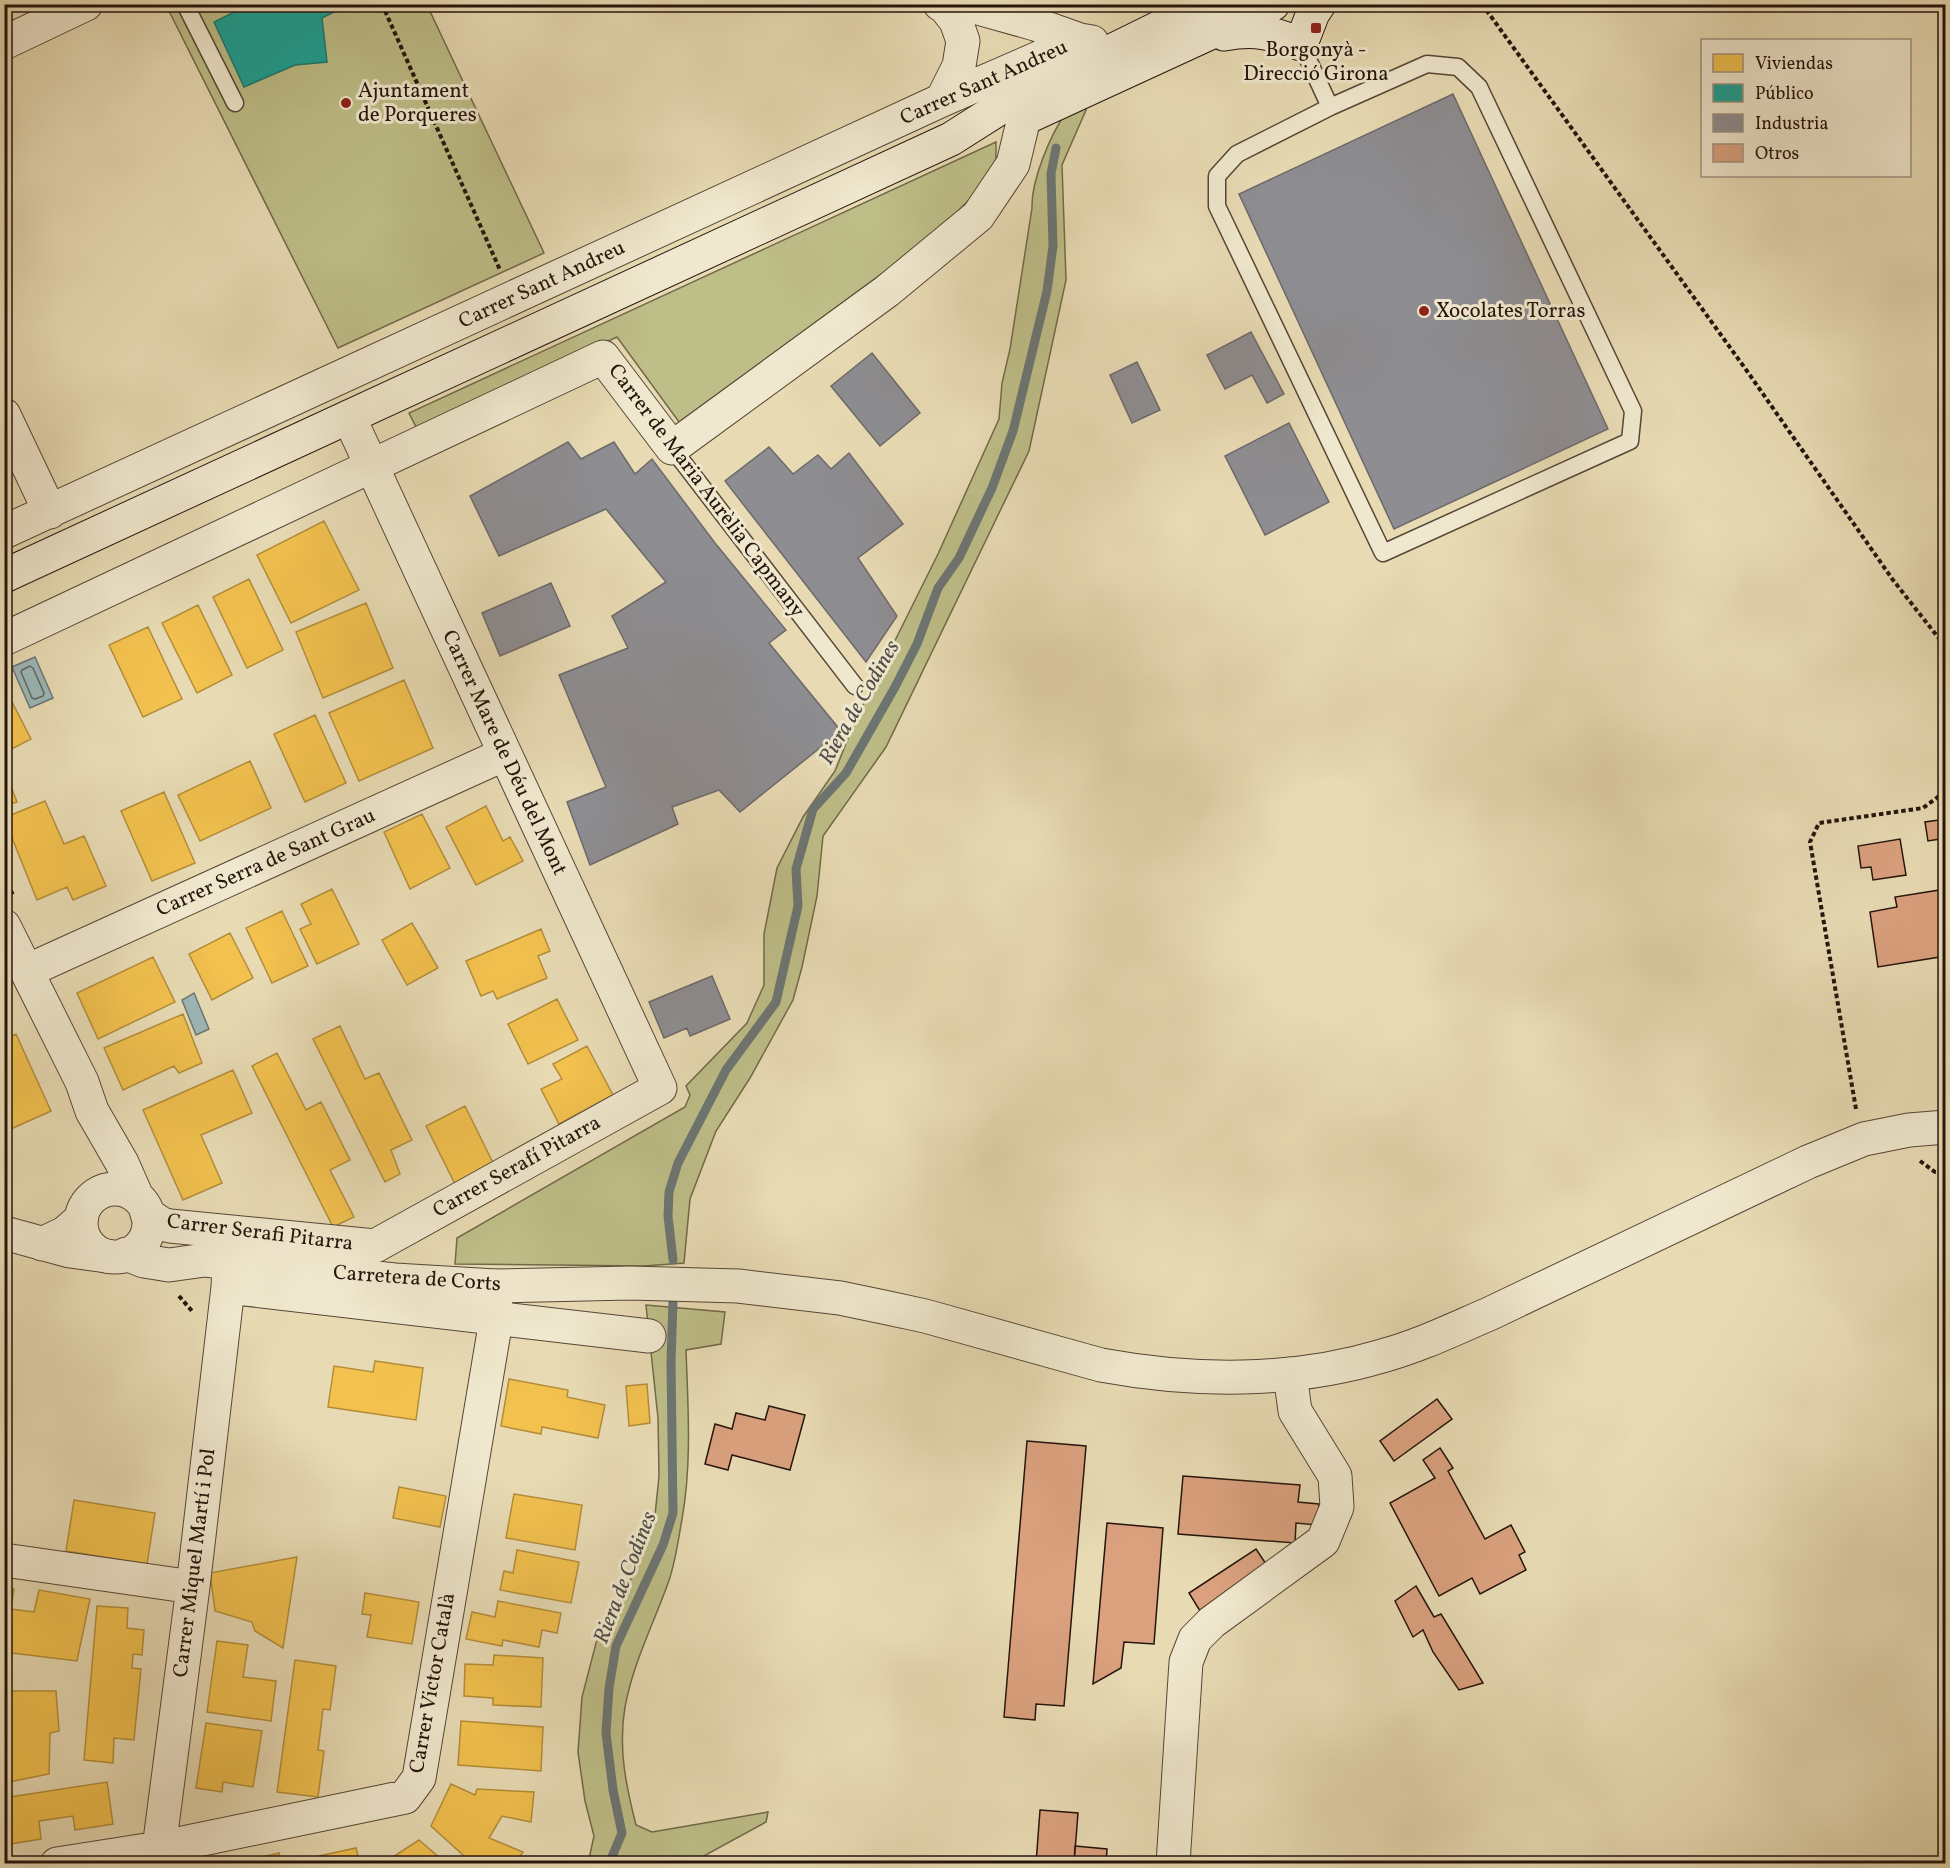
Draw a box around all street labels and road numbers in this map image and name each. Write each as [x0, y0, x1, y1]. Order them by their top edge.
street label: Carrer Sant Andreu [896, 33, 1072, 133]
street label: Carrer Sant Andreu [454, 234, 630, 336]
street label: Carrer de Maria Aurèlia Capmany [601, 358, 812, 624]
street label: Carrer Mare de Déu del Mont [434, 626, 574, 880]
street label: Carrer Serra de Sant Grau [152, 802, 380, 924]
street label: Carrer Serafí Pitarra [428, 1109, 606, 1225]
street label: Carrer Serafi Pitarra [165, 1207, 355, 1259]
street label: Carretera de Corts [332, 1259, 502, 1299]
street label: Carrer Miquel Martí i Pol [167, 1447, 223, 1679]
street label: Carrer Victor Català [403, 1590, 463, 1776]

